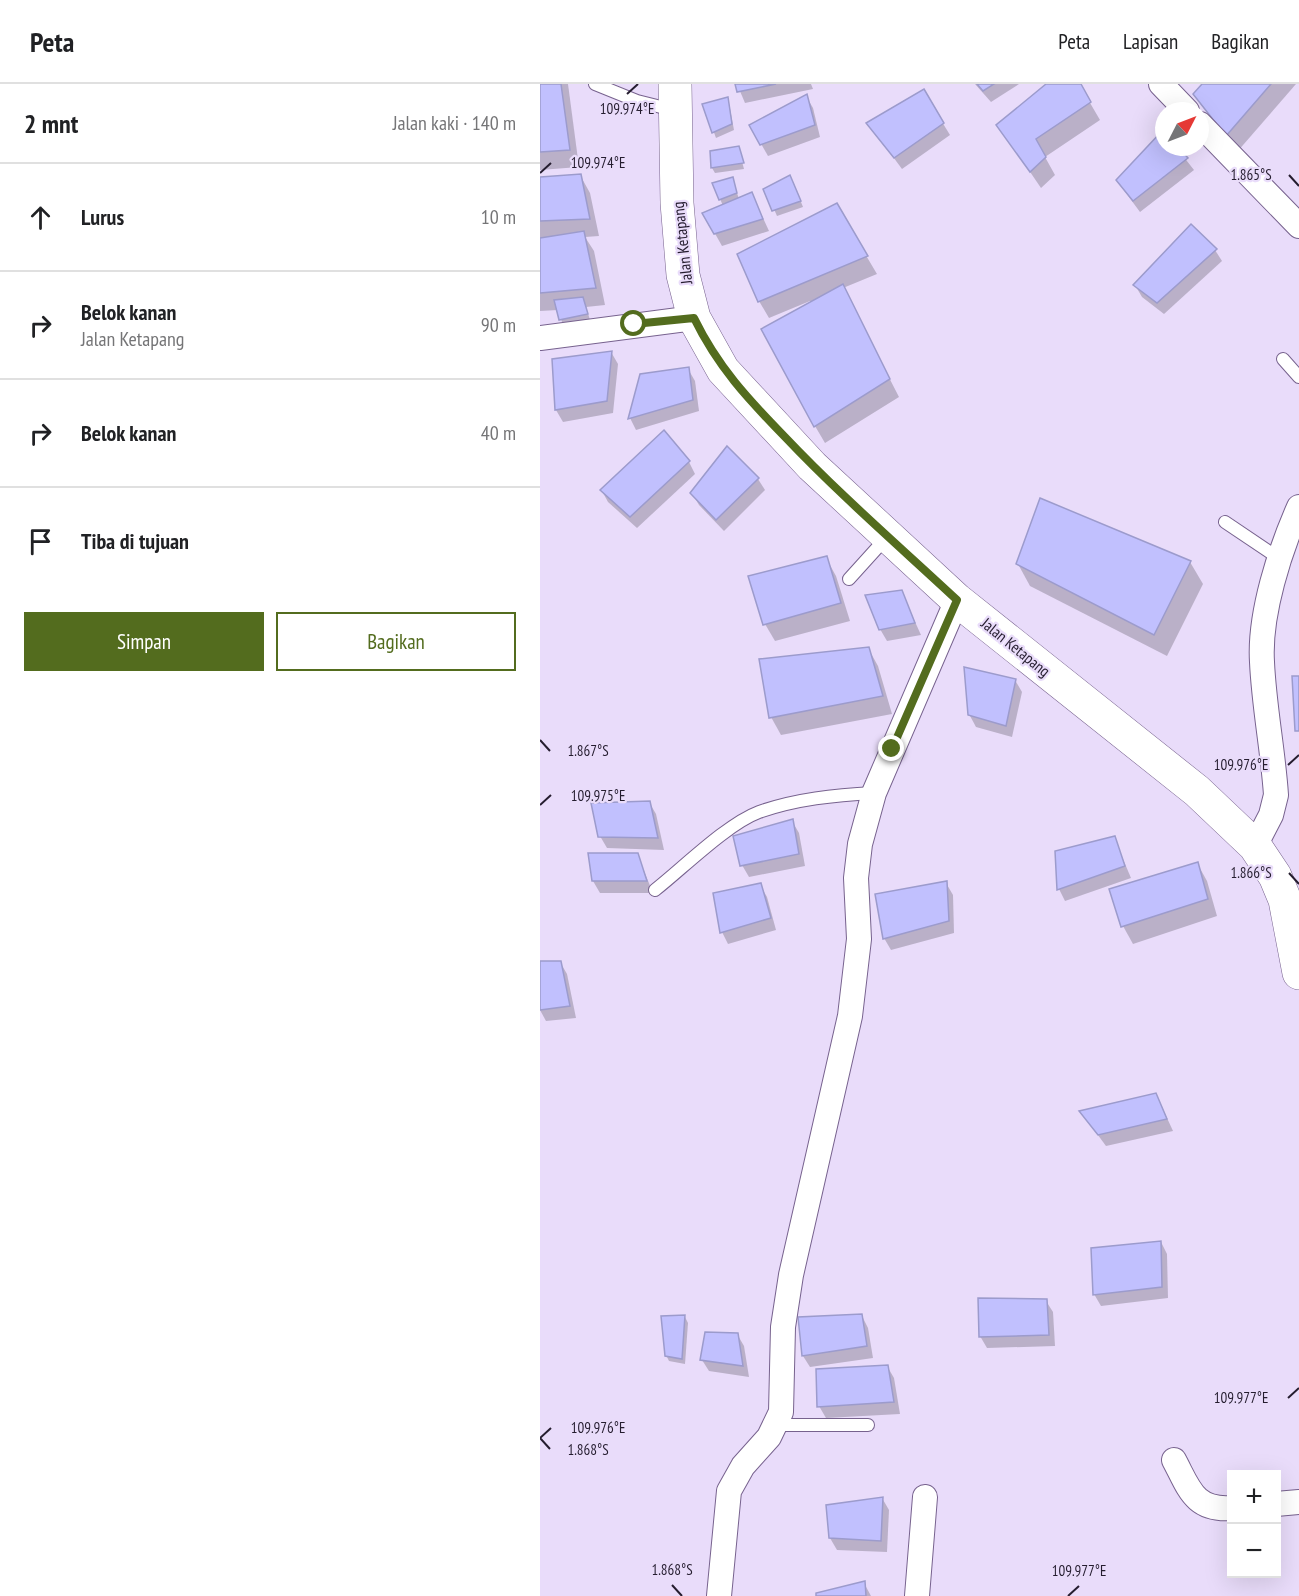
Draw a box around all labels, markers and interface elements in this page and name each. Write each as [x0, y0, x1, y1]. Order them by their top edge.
text: Peta [30, 23, 74, 60]
text: Peta [1058, 28, 1090, 55]
text: Lapisan [1123, 28, 1178, 55]
text: Bagikan [1211, 28, 1269, 55]
text: 109.974°E [600, 99, 654, 118]
north arrow [1155, 102, 1209, 156]
text: 2 mnt [24, 107, 78, 140]
text: Jalan kaki · 140 m [393, 110, 516, 136]
text: 109.974°E [571, 153, 625, 172]
text: 1.865°S [1230, 165, 1272, 184]
icon: ahead [24, 201, 57, 234]
street label: Jalan Ketapang [668, 201, 696, 286]
text: Lurus [81, 203, 124, 231]
text: 10 m [481, 204, 516, 230]
text: Belok kanan [81, 298, 176, 326]
icon: right [24, 309, 57, 342]
route start [620, 310, 646, 336]
text: 90 m [481, 312, 516, 338]
text: Jalan Ketapang [81, 326, 184, 352]
icon: right [24, 417, 57, 450]
text: Belok kanan [81, 419, 176, 447]
text: 40 m [481, 420, 516, 446]
icon: arrive [24, 525, 57, 558]
text: Tiba di tujuan [81, 527, 189, 555]
button: Simpan [24, 612, 264, 671]
button: Bagikan [276, 612, 516, 671]
street label: Jalan Ketapang [977, 613, 1054, 681]
route end [878, 735, 904, 761]
text: 1.867°S [567, 741, 609, 760]
text: 109.976°E [1214, 755, 1268, 774]
text: 109.975°E [571, 786, 625, 805]
text: 1.866°S [1230, 863, 1272, 882]
text: 109.977°E [1214, 1388, 1268, 1407]
text: 109.976°E [571, 1418, 625, 1437]
text: 1.868°S [567, 1440, 609, 1459]
map controls [1227, 1470, 1281, 1578]
button: + [1227, 1470, 1281, 1524]
button: − [1227, 1524, 1281, 1578]
text: 1.868°S [651, 1560, 693, 1579]
text: 109.977°E [1052, 1561, 1106, 1580]

